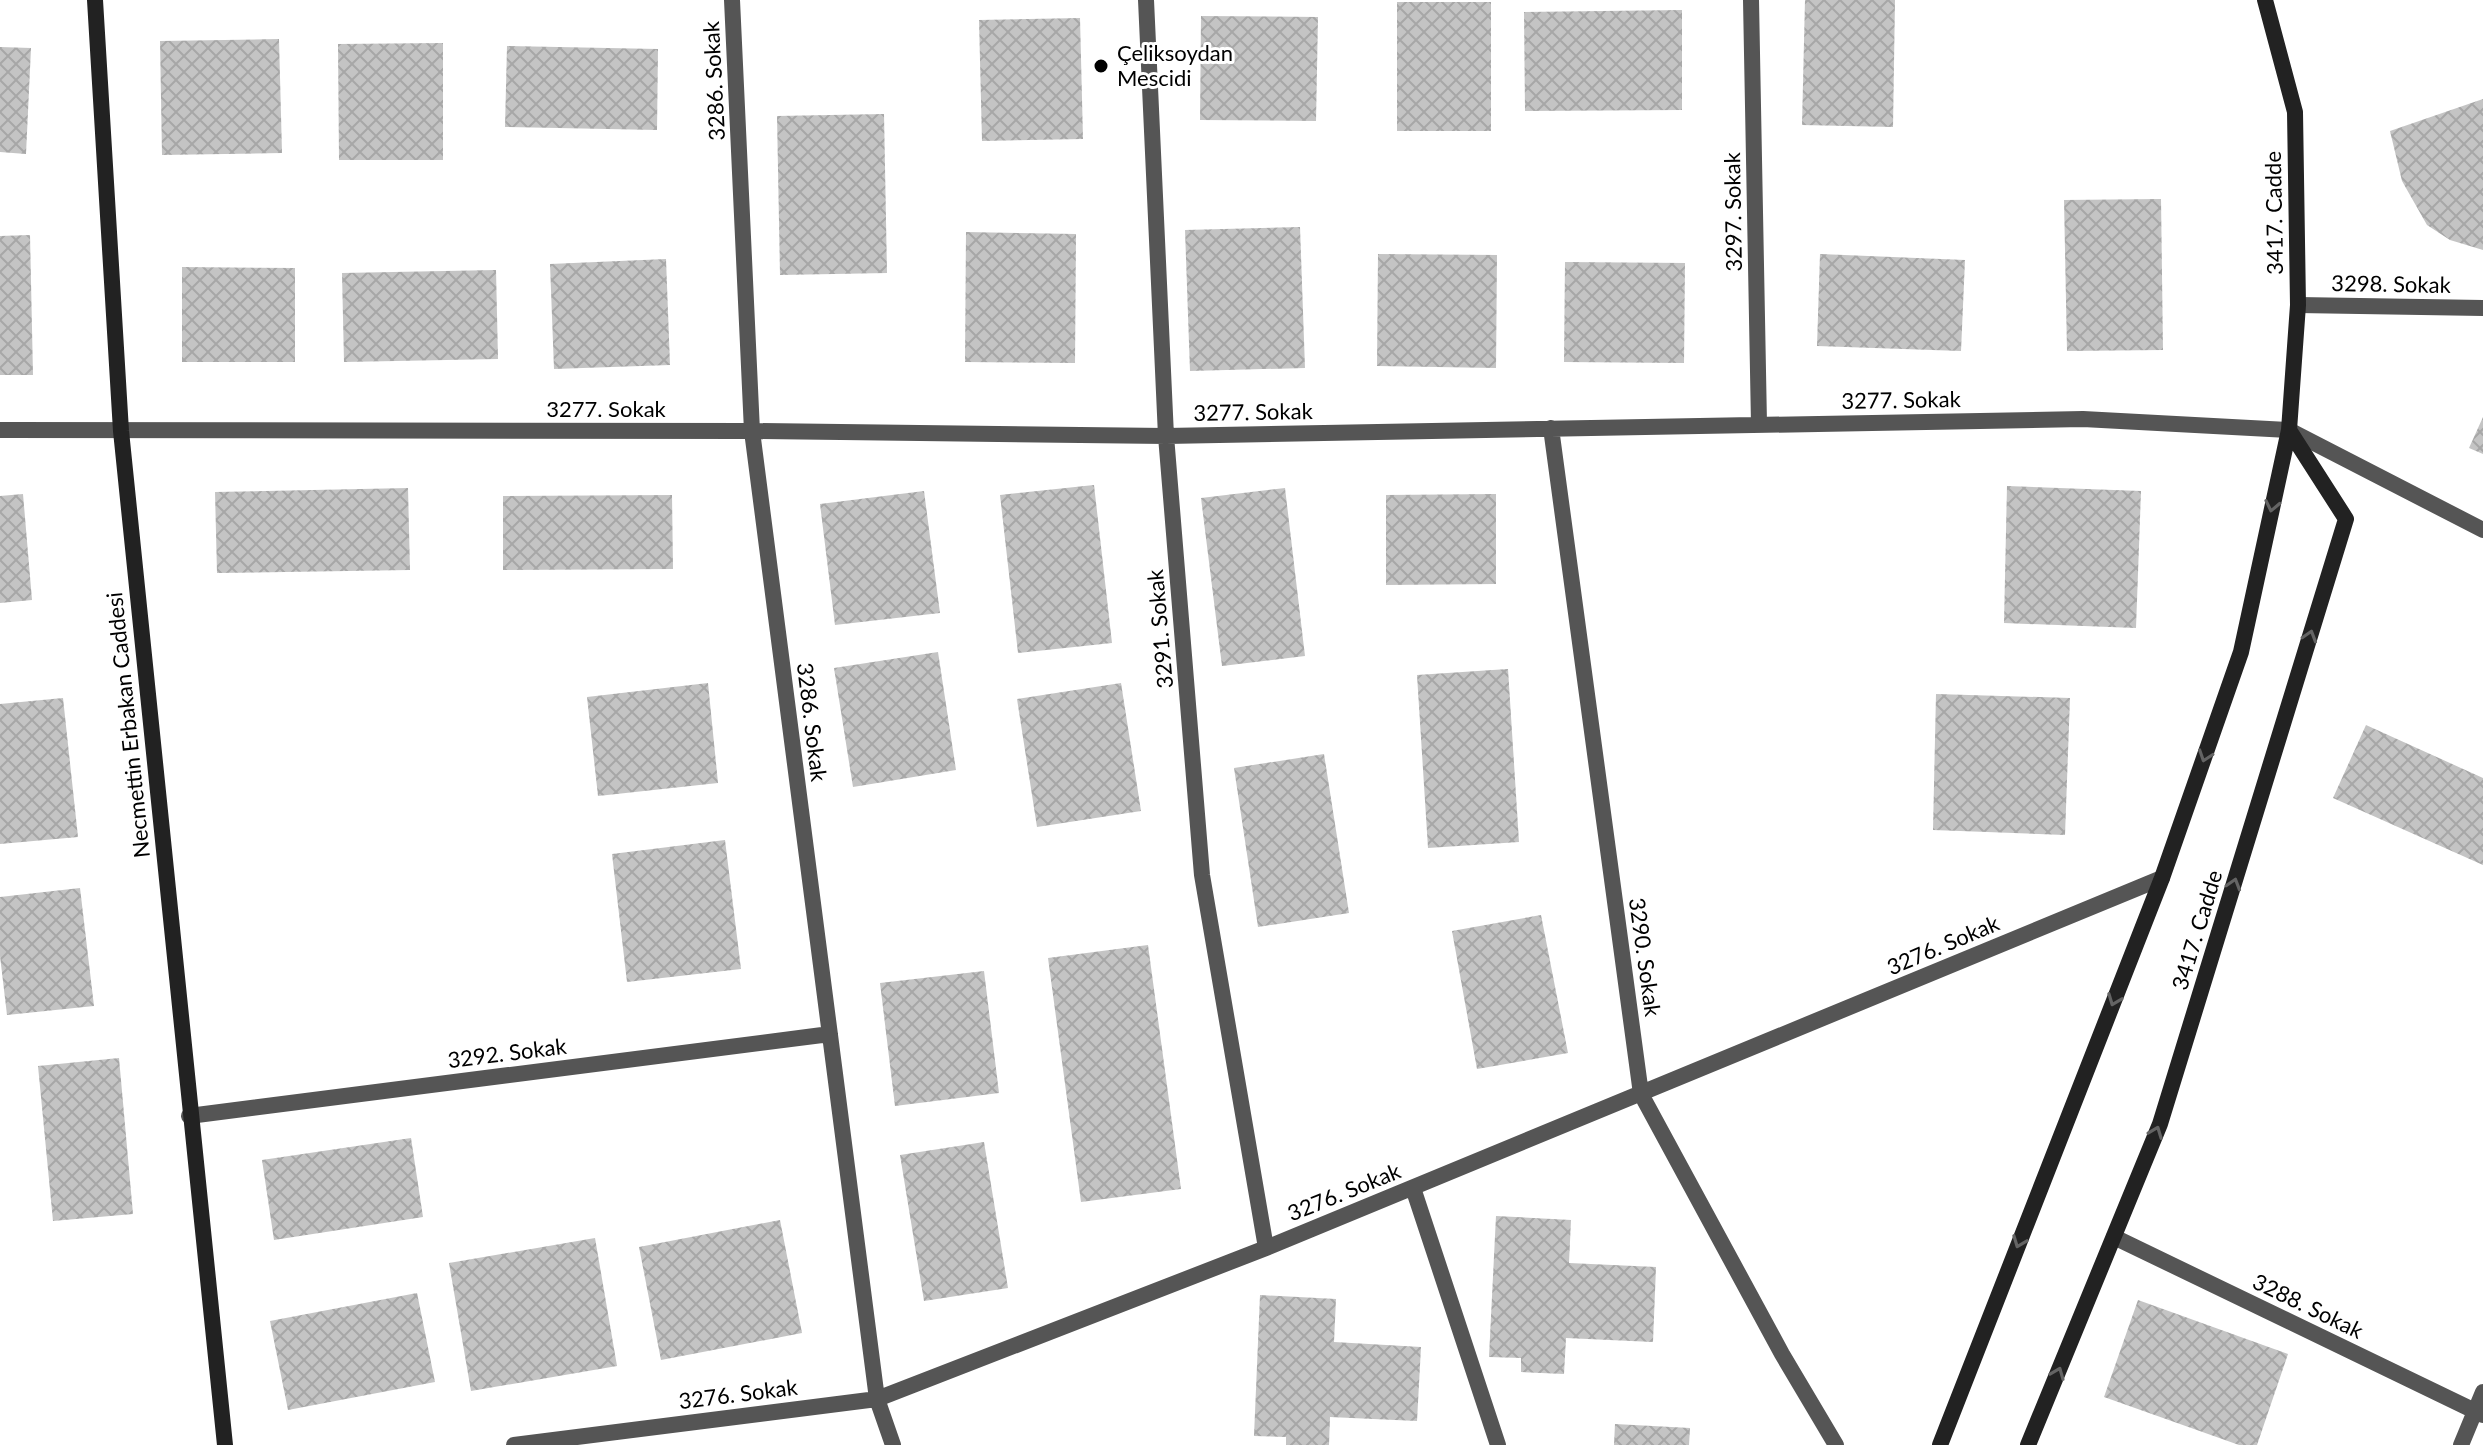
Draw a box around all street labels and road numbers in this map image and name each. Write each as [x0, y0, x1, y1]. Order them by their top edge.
street label: 3286. Sokak [697, 20, 730, 141]
street label: 3297. Sokak [1718, 151, 1747, 272]
street label: 3417. Cadde [2259, 151, 2288, 275]
street label: 3298. Sokak [2331, 269, 2452, 298]
street label: 3277. Sokak [1841, 385, 1962, 414]
street label: 3277. Sokak [546, 395, 667, 422]
street label: 3277. Sokak [1193, 397, 1314, 426]
street label: 3291. Sokak [1141, 568, 1178, 690]
street label: Necmettin Erbakan Caddesi [100, 591, 155, 859]
street label: 3286. Sokak [792, 661, 833, 784]
street label: 3417. Cadde [2166, 867, 2228, 993]
street label: 3290. Sokak [1624, 896, 1667, 1019]
street label: 3276. Sokak [1883, 908, 2004, 980]
street label: 3292. Sokak [446, 1032, 569, 1073]
street label: 3276. Sokak [1283, 1156, 1405, 1226]
street label: 3288. Sokak [2249, 1267, 2369, 1344]
street label: 3276. Sokak [677, 1373, 800, 1414]

